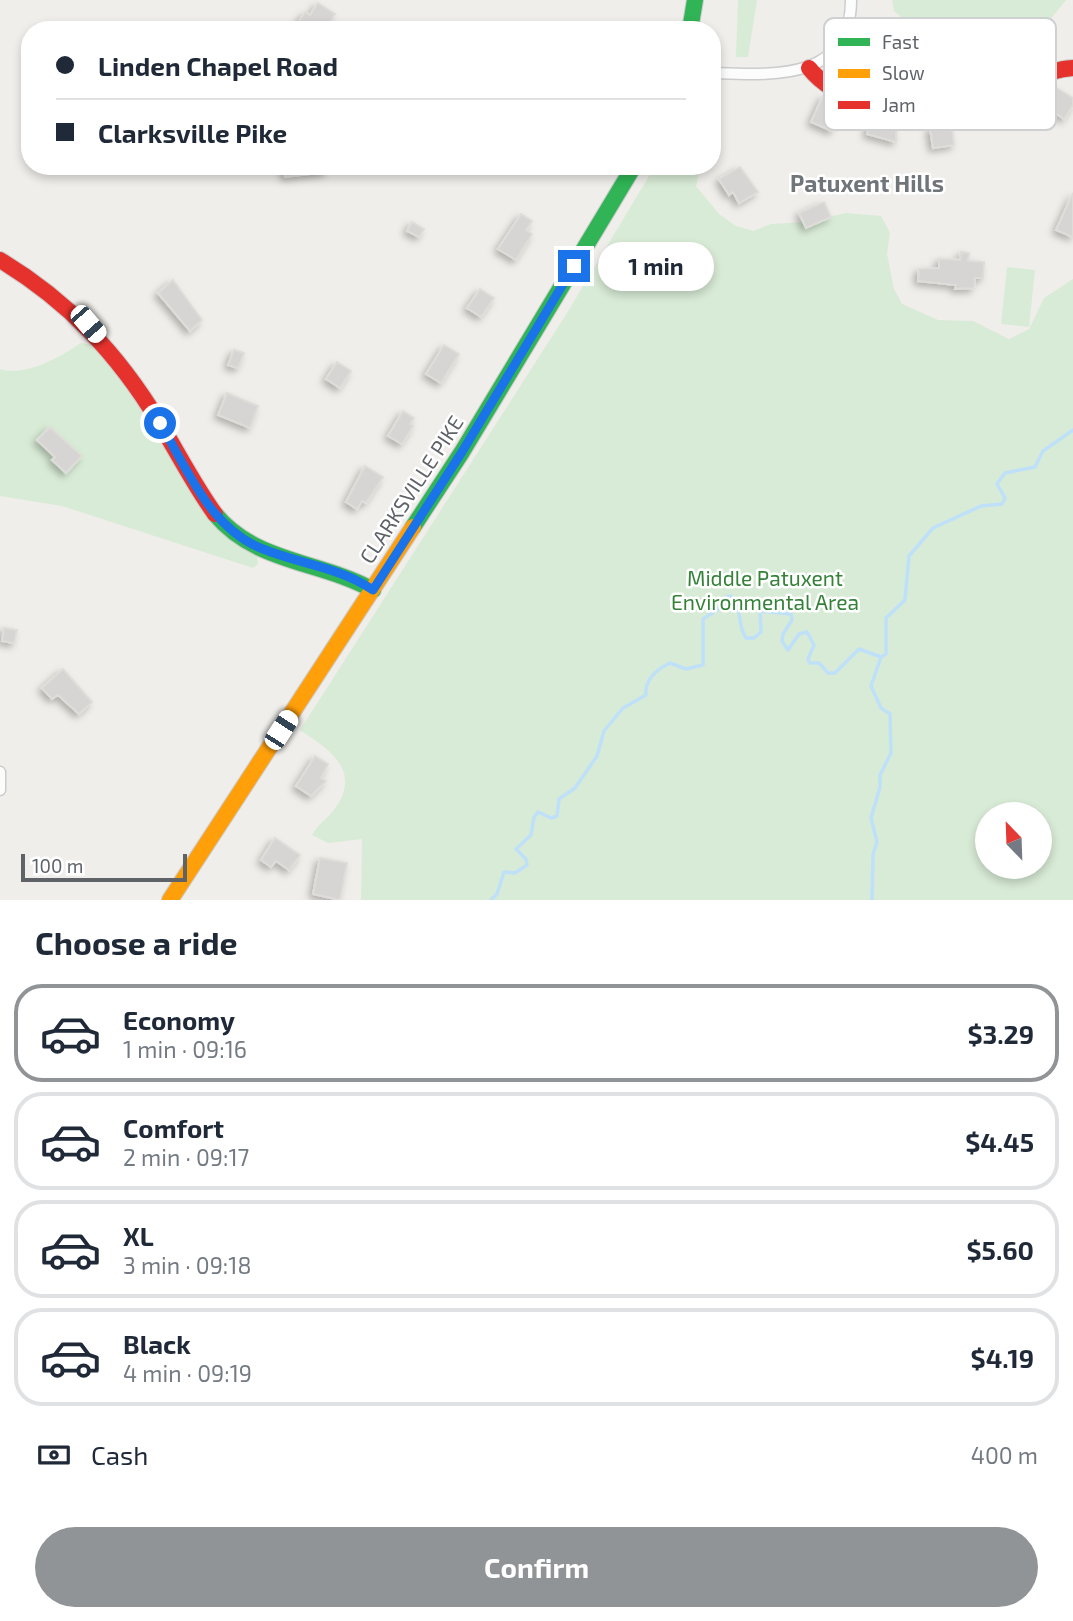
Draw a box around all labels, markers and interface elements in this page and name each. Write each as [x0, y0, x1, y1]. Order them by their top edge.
legend [824, 18, 1056, 130]
text: Fast [882, 30, 919, 53]
text: Linden Chapel Road [98, 50, 338, 81]
text: Slow [882, 61, 925, 84]
text: Jam [882, 93, 916, 116]
text: Clarksville Pike [98, 117, 287, 148]
district label: Patuxent Hills [790, 169, 944, 197]
callout: 1 min [598, 242, 714, 290]
route end [558, 250, 590, 282]
text: 1 min [628, 252, 684, 280]
car [67, 301, 110, 347]
route start [144, 407, 176, 439]
street label: CLARKSVILLE PIKE [354, 411, 468, 568]
park label: Middle Patuxent Environmental Area [671, 565, 859, 614]
car [261, 707, 302, 753]
north arrow [975, 802, 1052, 878]
map controls [975, 802, 1052, 879]
scale bar [21, 851, 187, 883]
text: 100 m [32, 854, 83, 877]
text: Choose a ride [35, 923, 238, 961]
icon: car [39, 1002, 102, 1065]
text: Economy [123, 1004, 235, 1035]
text: $3.29 [967, 1018, 1034, 1049]
text: 1 min · 09:16 [123, 1035, 247, 1063]
icon: car [39, 1110, 102, 1173]
text: Comfort [123, 1112, 224, 1143]
text: $4.45 [965, 1126, 1034, 1157]
text: 2 min · 09:17 [123, 1143, 249, 1171]
icon: car [39, 1218, 102, 1281]
text: XL [123, 1220, 154, 1251]
text: $5.60 [966, 1234, 1034, 1265]
text: 3 min · 09:18 [123, 1251, 251, 1279]
icon: car [39, 1326, 102, 1389]
text: Black [123, 1328, 191, 1359]
text: $4.19 [971, 1342, 1034, 1373]
text: 4 min · 09:19 [123, 1359, 252, 1387]
icon: cash [35, 1436, 73, 1474]
text: Cash [91, 1439, 148, 1470]
text: 400 m [971, 1441, 1038, 1469]
button: Confirm [35, 1527, 1038, 1607]

